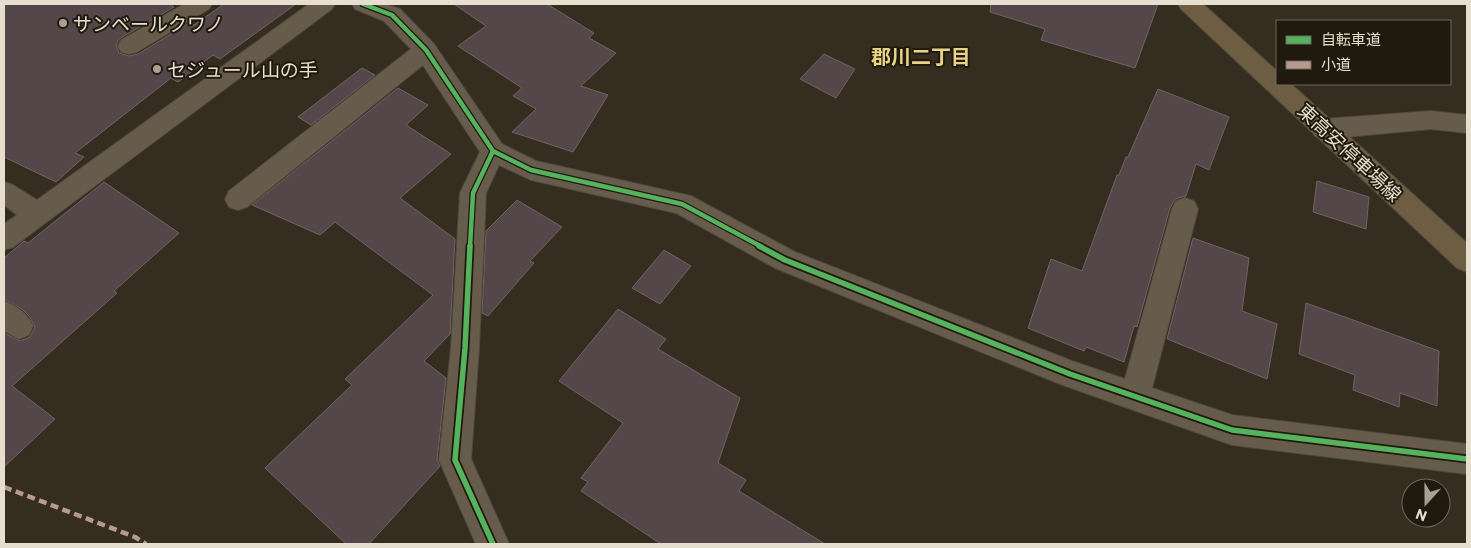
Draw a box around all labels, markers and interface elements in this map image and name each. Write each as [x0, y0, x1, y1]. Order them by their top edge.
place label: サンベールクワノ [73, 12, 224, 35]
marker: サンベールクワノ [57, 17, 69, 29]
legend [1276, 20, 1451, 85]
text: 自転車道 [1321, 30, 1381, 48]
district label: 郡川二丁目 [871, 44, 971, 68]
text: 小道 [1321, 55, 1351, 73]
place label: セジュール山の手 [167, 58, 318, 81]
marker: セジュール山の手 [151, 63, 163, 75]
street label: 東高安停車場線 [1294, 98, 1406, 206]
north arrow [1401, 478, 1451, 528]
text: N [1413, 506, 1429, 525]

